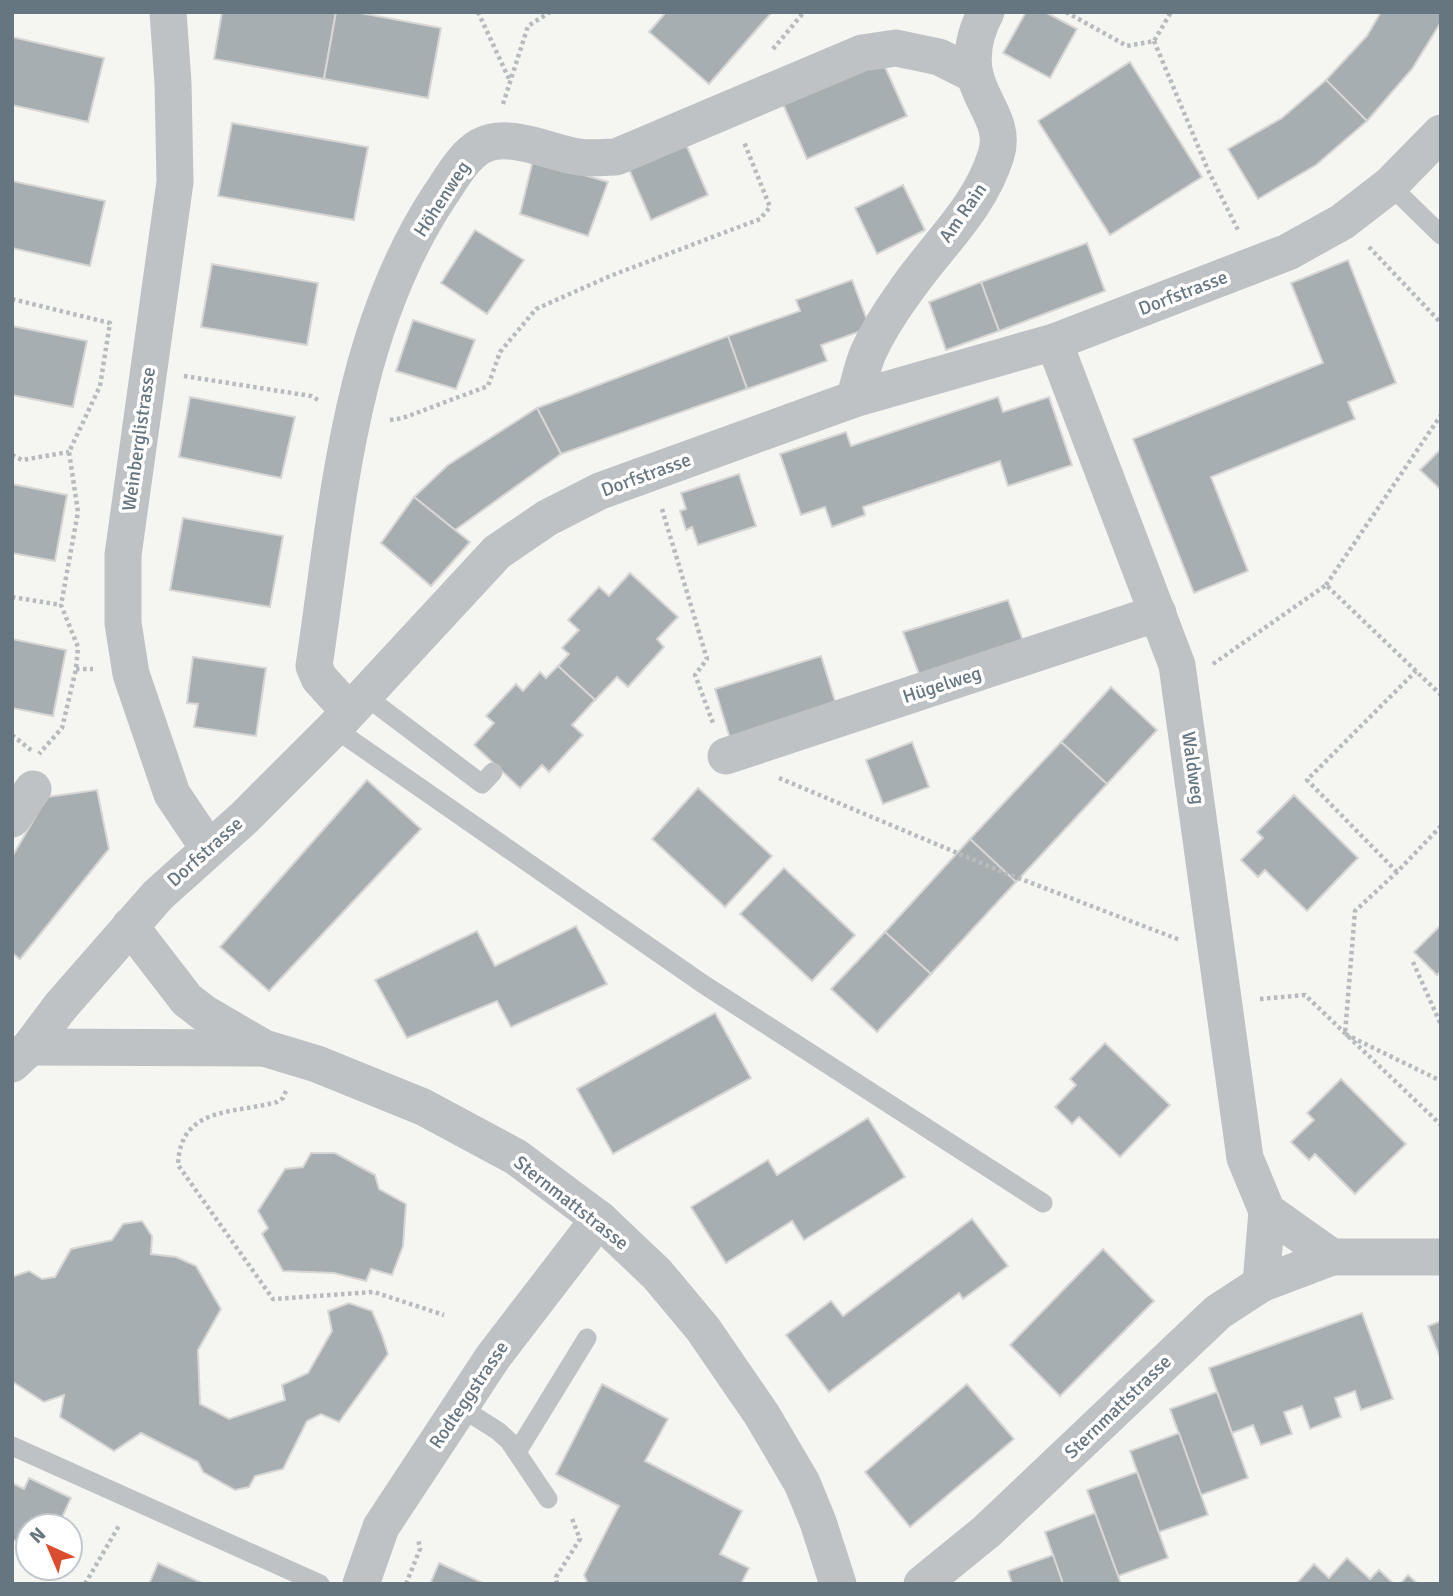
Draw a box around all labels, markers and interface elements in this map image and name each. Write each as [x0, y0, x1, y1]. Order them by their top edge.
street label: Höhenweg [409, 157, 475, 241]
street label: Am Rain [934, 179, 992, 247]
street label: Dorfstrasse [1135, 265, 1231, 321]
street label: Weinberglistrasse [117, 366, 161, 512]
street label: Dorfstrasse [598, 448, 694, 502]
street label: Hügelweg [900, 661, 984, 709]
street label: Waldweg [1176, 730, 1210, 806]
street label: Dorfstrasse [162, 812, 248, 892]
street label: Sternmattstrasse [509, 1151, 633, 1255]
street label: Rodteggstrasse [424, 1337, 514, 1453]
street label: Sternmattstrasse [1060, 1350, 1176, 1464]
north arrow [14, 1512, 84, 1582]
text: N [25, 1522, 51, 1549]

